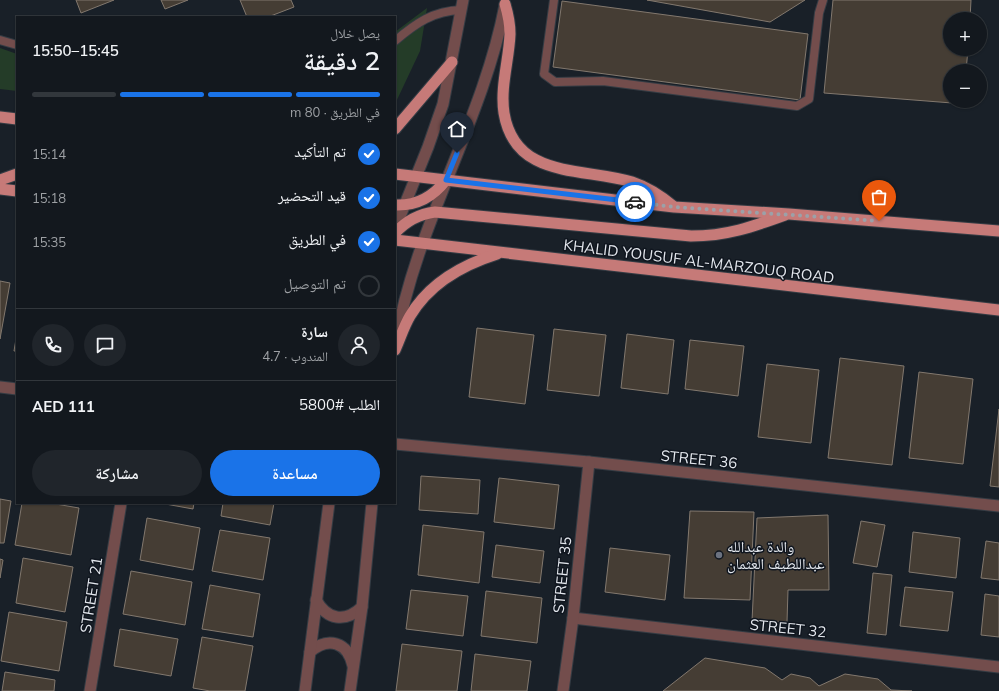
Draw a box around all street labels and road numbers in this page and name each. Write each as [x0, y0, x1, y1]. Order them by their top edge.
street label: KHALID YOUSUF AL-MARZOUQ ROAD [562, 235, 836, 287]
street label: STREET 36 [660, 446, 738, 472]
street label: STREET 35 [549, 536, 575, 614]
street label: STREET 21 [76, 555, 106, 635]
street label: STREET 32 [749, 615, 827, 641]

